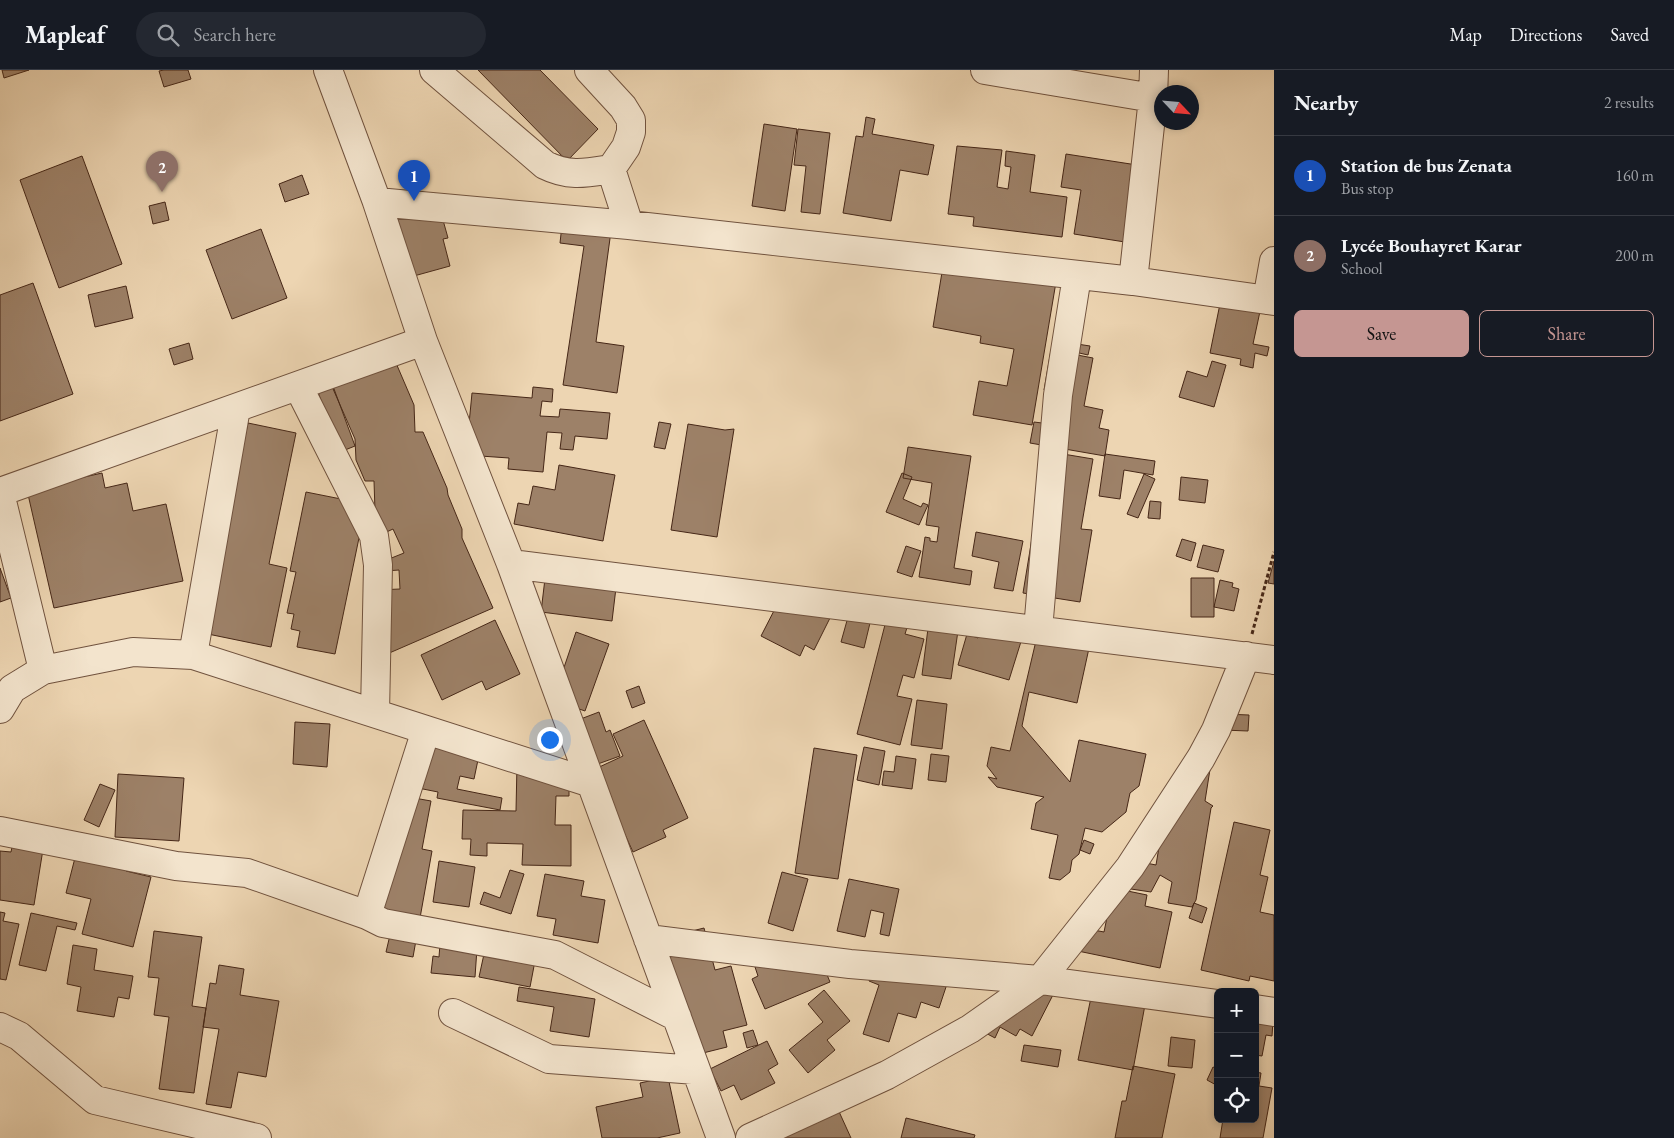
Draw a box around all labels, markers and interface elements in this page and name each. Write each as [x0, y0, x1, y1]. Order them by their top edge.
search box [136, 12, 486, 57]
text: Mapleaf [25, 19, 106, 50]
icon: search [154, 21, 182, 49]
text: Search here [194, 22, 276, 47]
text: Map [1450, 23, 1482, 46]
text: Directions [1510, 23, 1582, 46]
text: Saved [1610, 23, 1649, 46]
north arrow [1154, 85, 1199, 130]
text: Nearby [1294, 89, 1358, 116]
text: 2 results [1604, 92, 1654, 113]
pin: 2 [146, 151, 178, 192]
text: Station de bus Zenata [1341, 153, 1512, 178]
pin: 1 [398, 160, 430, 201]
text: 1 [1306, 165, 1314, 186]
text: 160 m [1615, 165, 1654, 186]
text: Bus stop [1341, 178, 1394, 199]
text: Lycée Bouhayret Karar [1341, 233, 1522, 258]
text: 2 [1306, 245, 1314, 266]
text: 200 m [1615, 245, 1654, 266]
text: School [1341, 258, 1383, 279]
button: Save [1294, 310, 1469, 357]
button: Share [1479, 310, 1654, 357]
your location [537, 727, 563, 753]
map controls [1214, 988, 1259, 1123]
button: + [1214, 988, 1259, 1033]
button: − [1214, 1033, 1259, 1078]
button: locate [1214, 1078, 1259, 1123]

